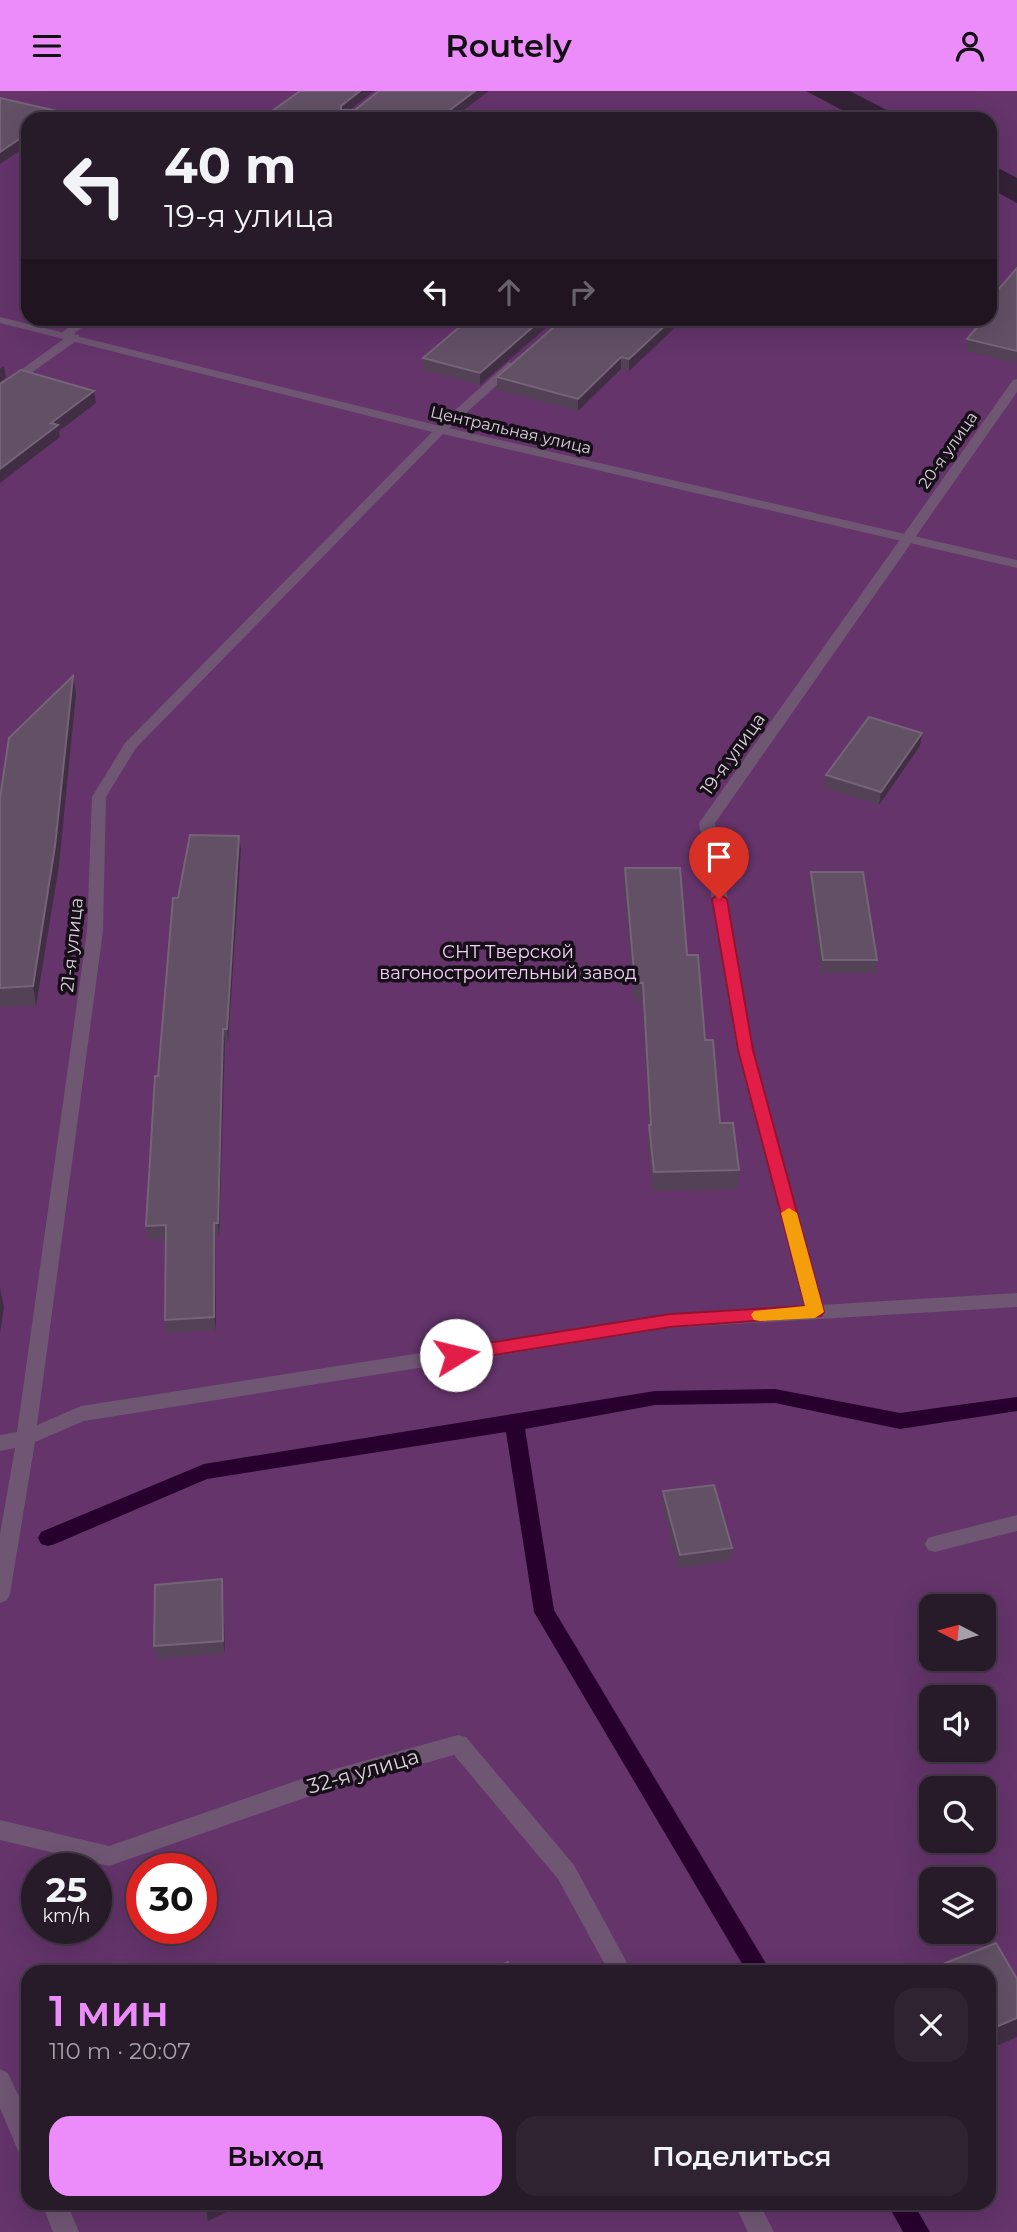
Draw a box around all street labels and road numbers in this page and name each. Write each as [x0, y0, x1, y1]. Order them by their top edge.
street label: Центральная улица [429, 402, 593, 458]
street label: 20-я улица [915, 408, 981, 492]
street label: 19-я улица [696, 709, 770, 799]
street label: 21-я улица [56, 897, 88, 993]
street label: 32-я улица [304, 1743, 422, 1799]

